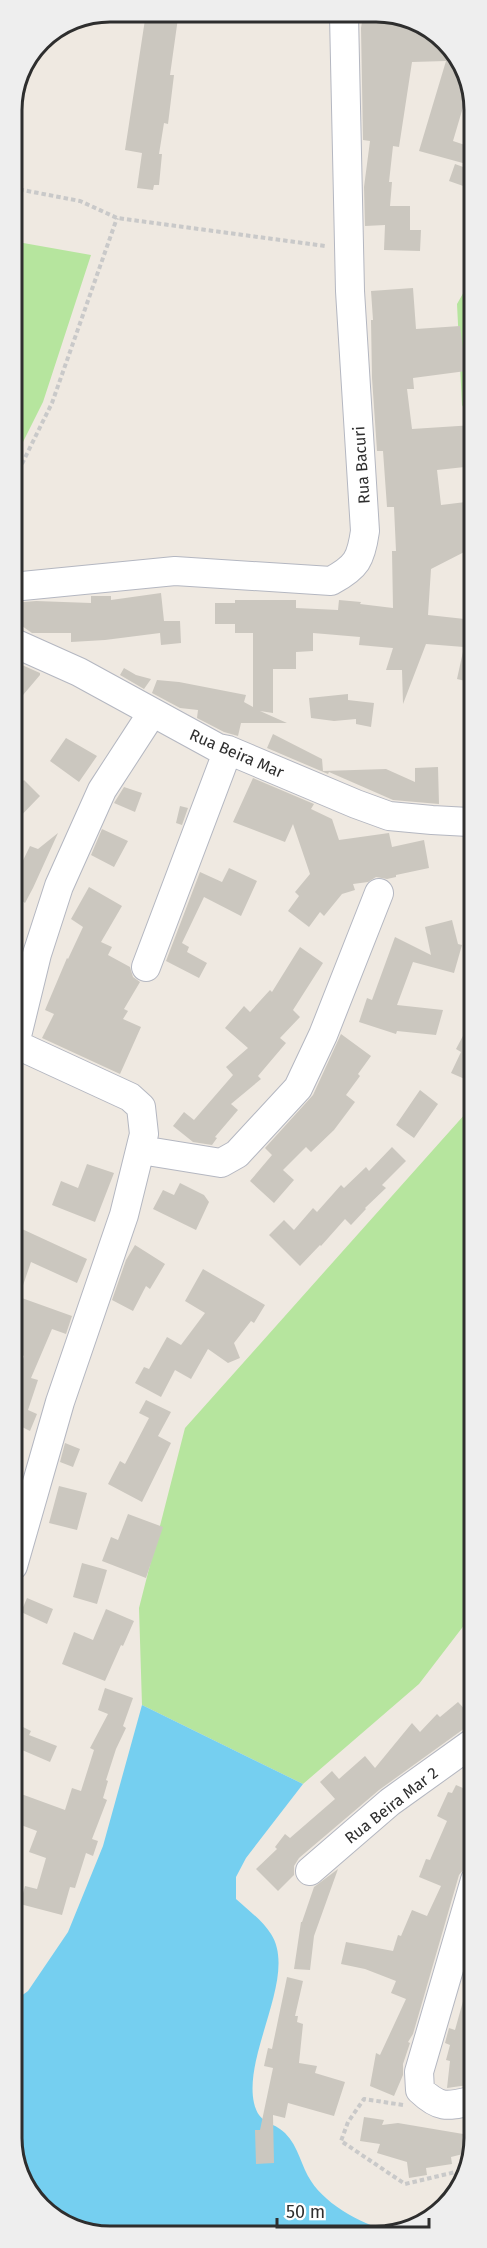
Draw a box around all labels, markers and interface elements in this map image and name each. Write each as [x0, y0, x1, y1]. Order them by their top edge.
street label: Rua Bacuri [349, 425, 374, 504]
street label: Rua Beira Mar [187, 725, 288, 782]
street label: Rua Beira Mar 2 [341, 1763, 442, 1848]
scale bar [277, 2191, 428, 2229]
text: 50 m [286, 2201, 325, 2223]

